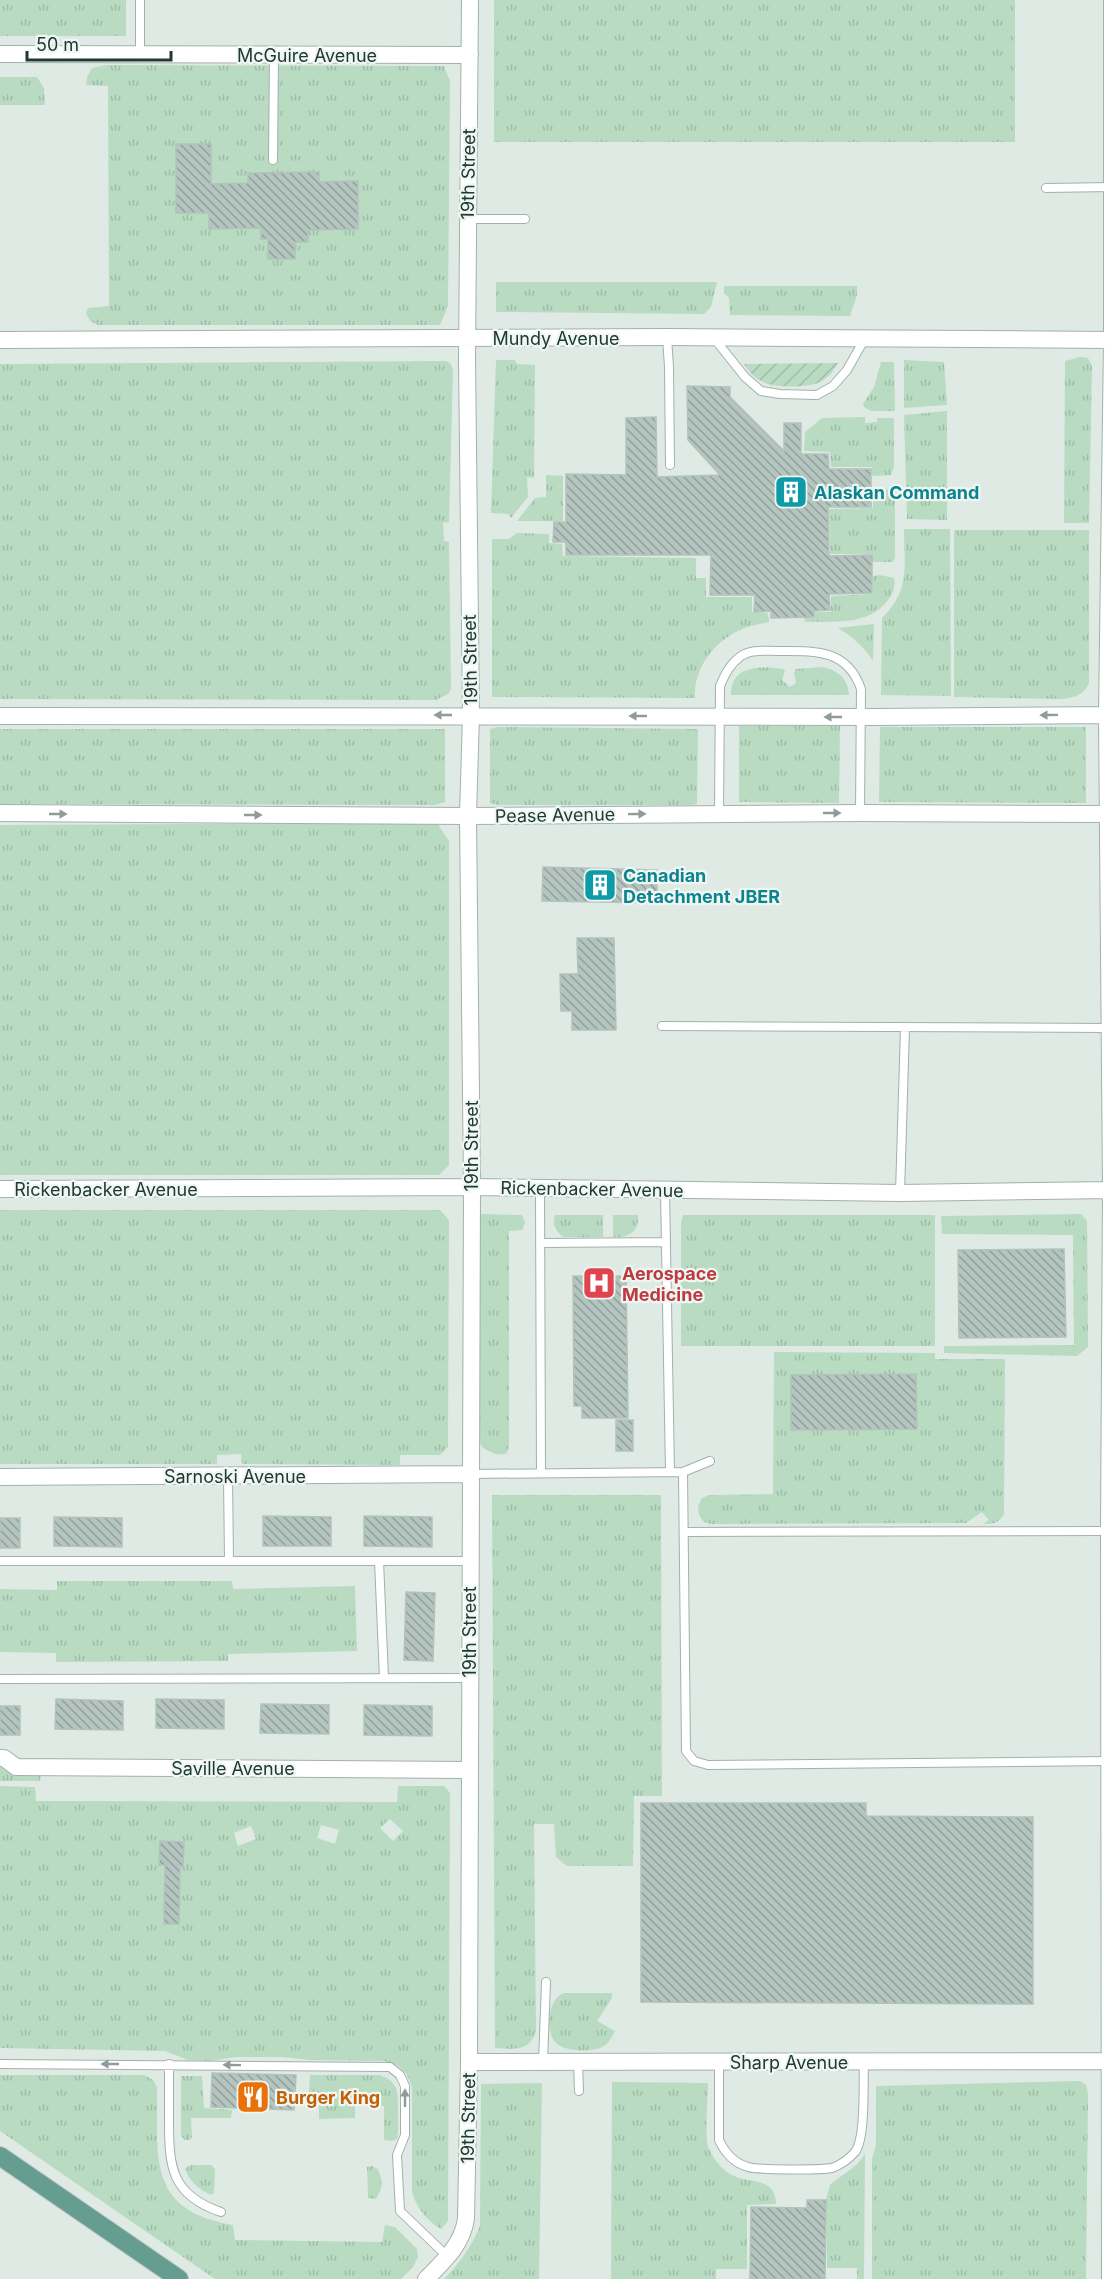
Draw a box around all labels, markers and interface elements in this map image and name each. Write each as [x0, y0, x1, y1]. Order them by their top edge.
scale bar [27, 24, 171, 62]
text: 50 m [36, 34, 79, 55]
street label: McGuire Avenue [237, 45, 377, 66]
street label: 19th Street [457, 128, 479, 220]
street label: Mundy Avenue [492, 328, 620, 349]
building icon: Alaskan Command [773, 474, 809, 510]
place label: Alaskan Command [814, 482, 979, 503]
street label: 19th Street [459, 614, 481, 706]
one-way arrow [433, 710, 452, 720]
one-way arrow [1039, 710, 1058, 720]
one-way arrow [628, 711, 647, 721]
one-way arrow [823, 712, 842, 722]
street label: Pease Avenue [495, 803, 615, 827]
one-way arrow [823, 808, 842, 818]
one-way arrow [49, 809, 68, 819]
one-way arrow [628, 809, 647, 819]
one-way arrow [244, 810, 263, 820]
place label: Canadian Detachment JBER [623, 865, 780, 907]
building icon: Canadian Detachment JBER [582, 867, 618, 903]
street label: 19th Street [461, 1100, 482, 1192]
street label: Rickenbacker Avenue [500, 1177, 684, 1201]
street label: Rickenbacker Avenue [14, 1179, 198, 1200]
place label: Aerospace Medicine [622, 1263, 717, 1305]
hospital icon: Aerospace Medicine [581, 1265, 617, 1301]
street label: Sarnoski Avenue [164, 1466, 306, 1487]
street label: 19th Street [459, 1586, 480, 1678]
street label: Saville Avenue [171, 1758, 295, 1779]
street label: Sharp Avenue [730, 2052, 848, 2073]
one-way arrow [101, 2059, 120, 2069]
one-way arrow [222, 2060, 241, 2069]
street label: 19th Street [457, 2072, 479, 2164]
restaurant icon: Burger King [235, 2079, 271, 2115]
place label: Burger King [276, 2087, 380, 2108]
one-way arrow [400, 2089, 410, 2108]

